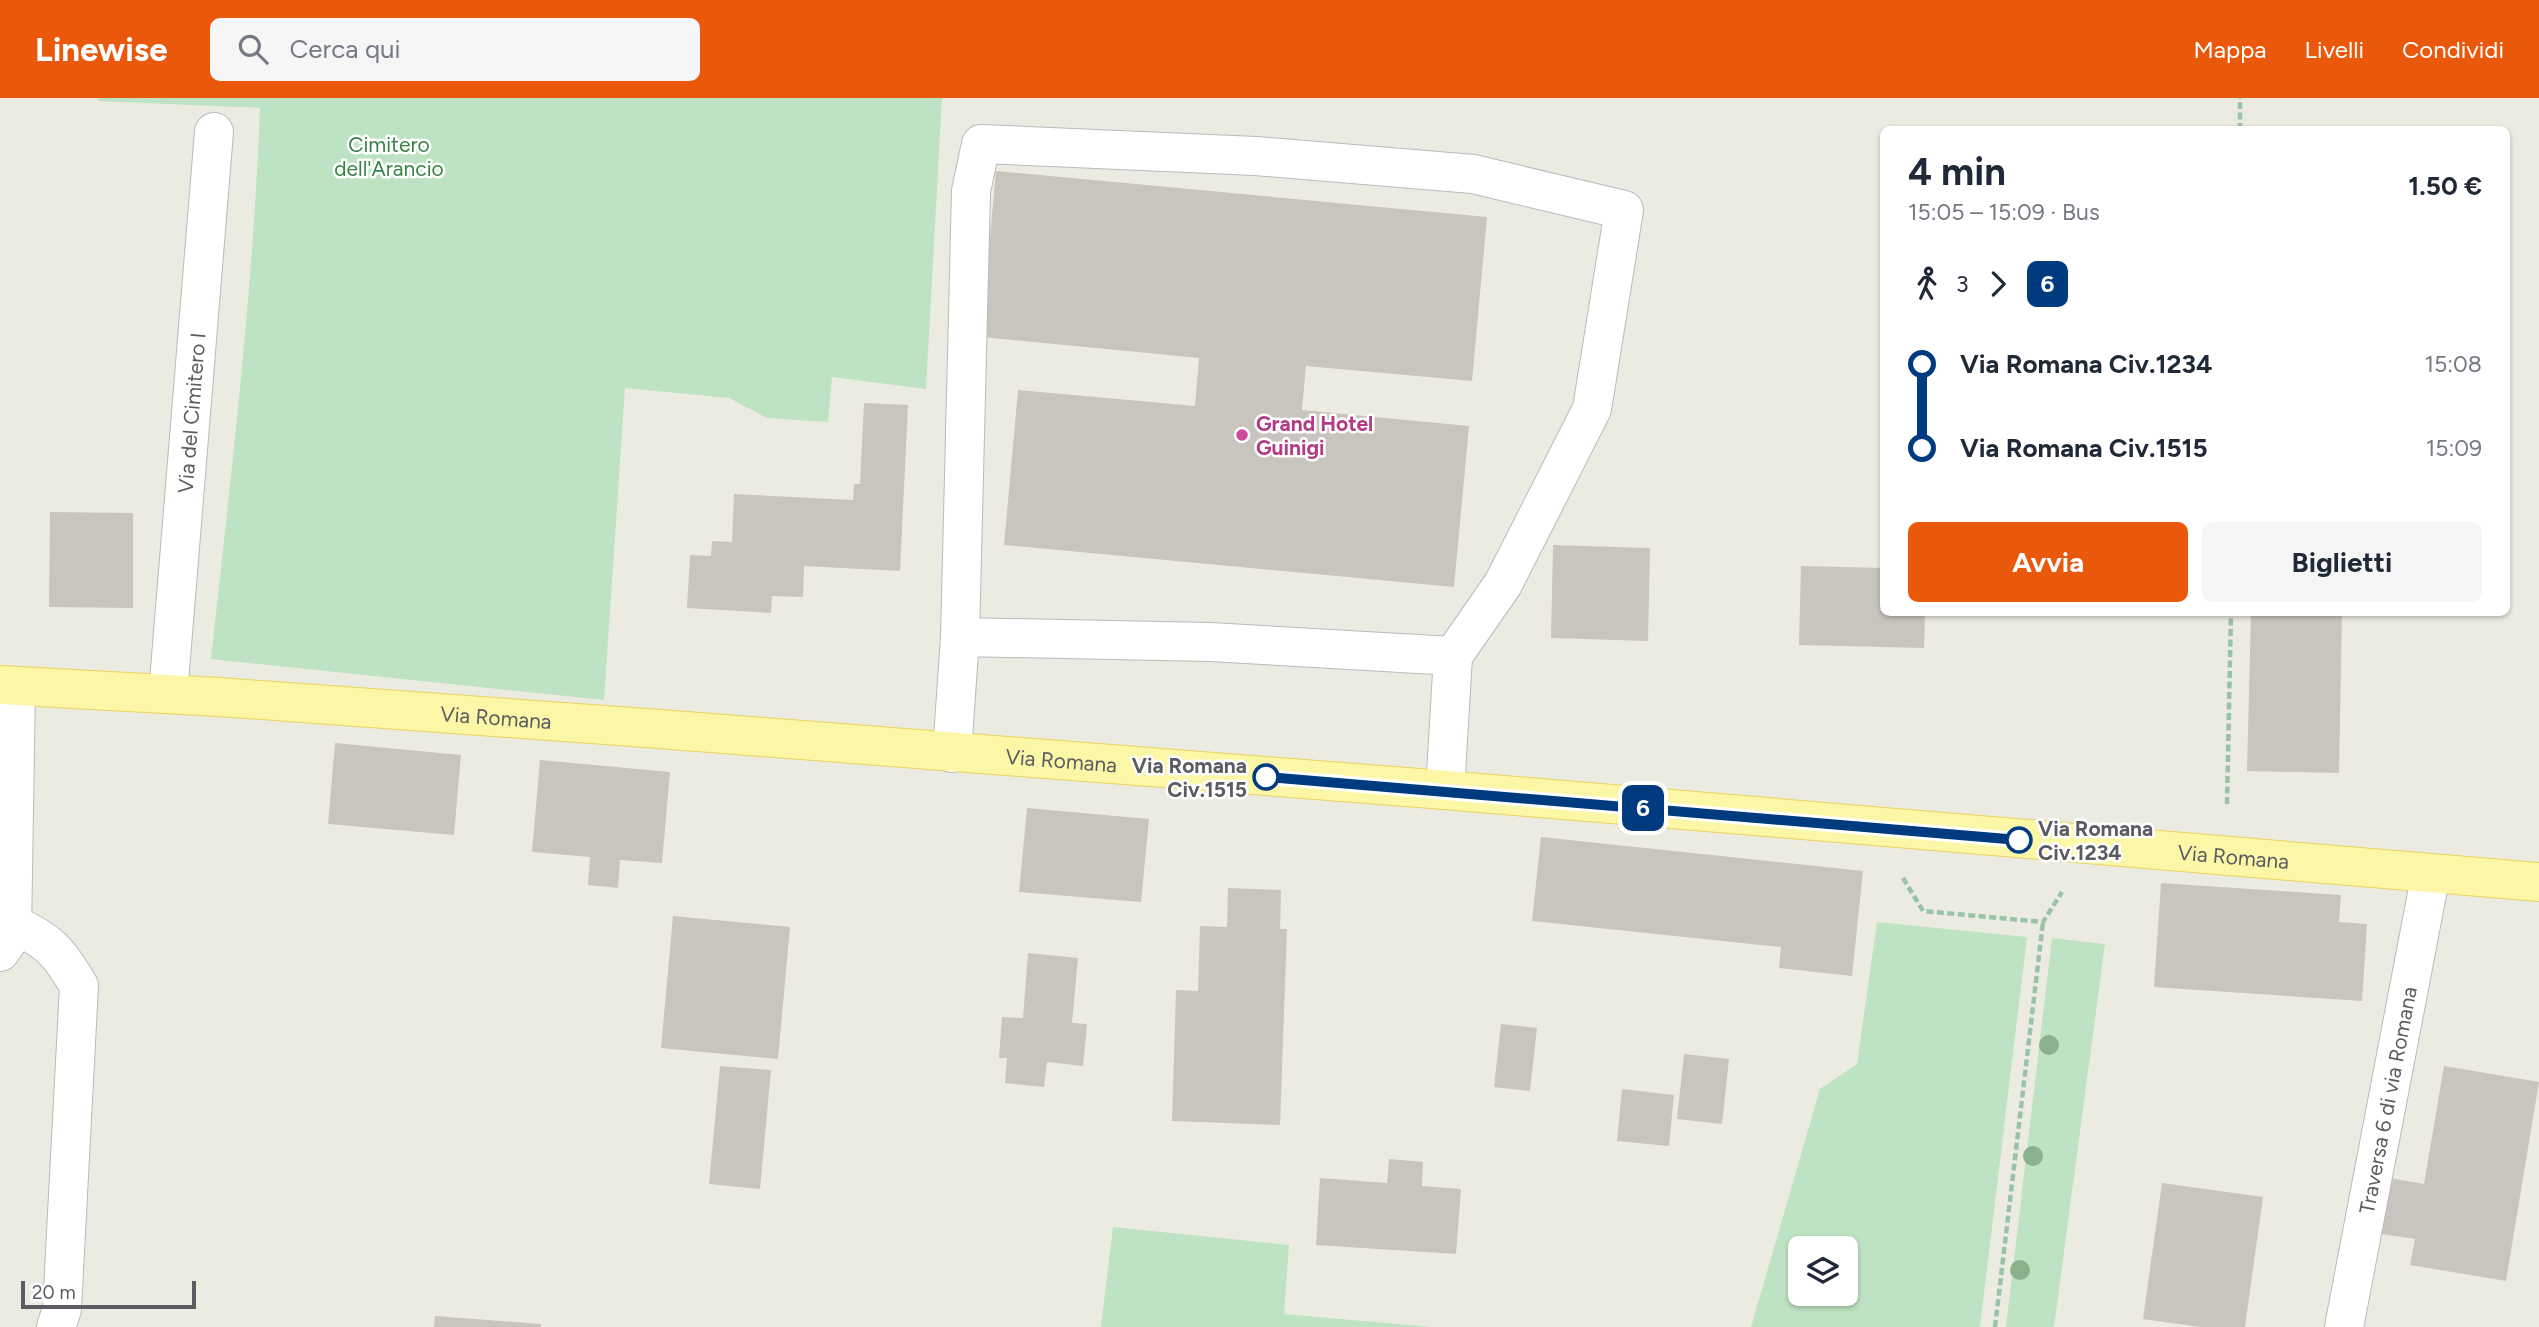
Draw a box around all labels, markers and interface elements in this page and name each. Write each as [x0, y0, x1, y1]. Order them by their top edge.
search box [210, 18, 700, 81]
text: Linewise [35, 30, 168, 69]
icon: search [234, 30, 272, 68]
text: Cerca qui [290, 33, 401, 65]
text: Mappa [2193, 35, 2267, 64]
text: Livelli [2305, 35, 2364, 64]
text: Condividi [2402, 35, 2504, 64]
park label: Cimitero dell'Arancio [334, 132, 444, 181]
text: 4 min [1908, 149, 2006, 195]
text: 1.50 € [2408, 170, 2482, 202]
text: 15:05 – 15:09 · Bus [1908, 198, 2100, 226]
icon: walk [1908, 265, 1946, 303]
icon: forward [1979, 265, 2017, 303]
text: 6 [2041, 269, 2054, 298]
text: 3 [1956, 270, 1969, 298]
street label: Via del Cimitero I [172, 332, 210, 494]
text: Via Romana Civ.1234 [1960, 348, 2212, 380]
text: 15:08 [2425, 350, 2482, 378]
place label: Grand Hotel Guinigi [1256, 411, 1373, 460]
marker: Grand Hotel Guinigi [1234, 427, 1250, 443]
text: Via Romana Civ.1515 [1960, 432, 2208, 464]
text: 15:09 [2426, 434, 2482, 462]
button: Avvia [1908, 522, 2188, 602]
button: Biglietti [2202, 522, 2482, 602]
street label: Via Romana [439, 701, 553, 734]
street label: Via Romana [1005, 743, 1118, 777]
place label: Via Romana Civ.1515 [1132, 753, 1247, 802]
marker: Via Romana Civ.1515 [1253, 764, 1279, 790]
line badge: 6 [1620, 785, 1666, 831]
text: 6 [1636, 793, 1650, 822]
place label: Via Romana Civ.1234 [2038, 816, 2153, 865]
marker: Via Romana Civ.1234 [2006, 827, 2032, 853]
street label: Via Romana [2177, 839, 2290, 873]
street label: Traversa 6 di via Romana [2353, 984, 2421, 1216]
map controls [1788, 1236, 1858, 1306]
button: layers [1788, 1236, 1858, 1306]
scale bar [21, 1278, 196, 1310]
text: 20 m [32, 1281, 76, 1304]

